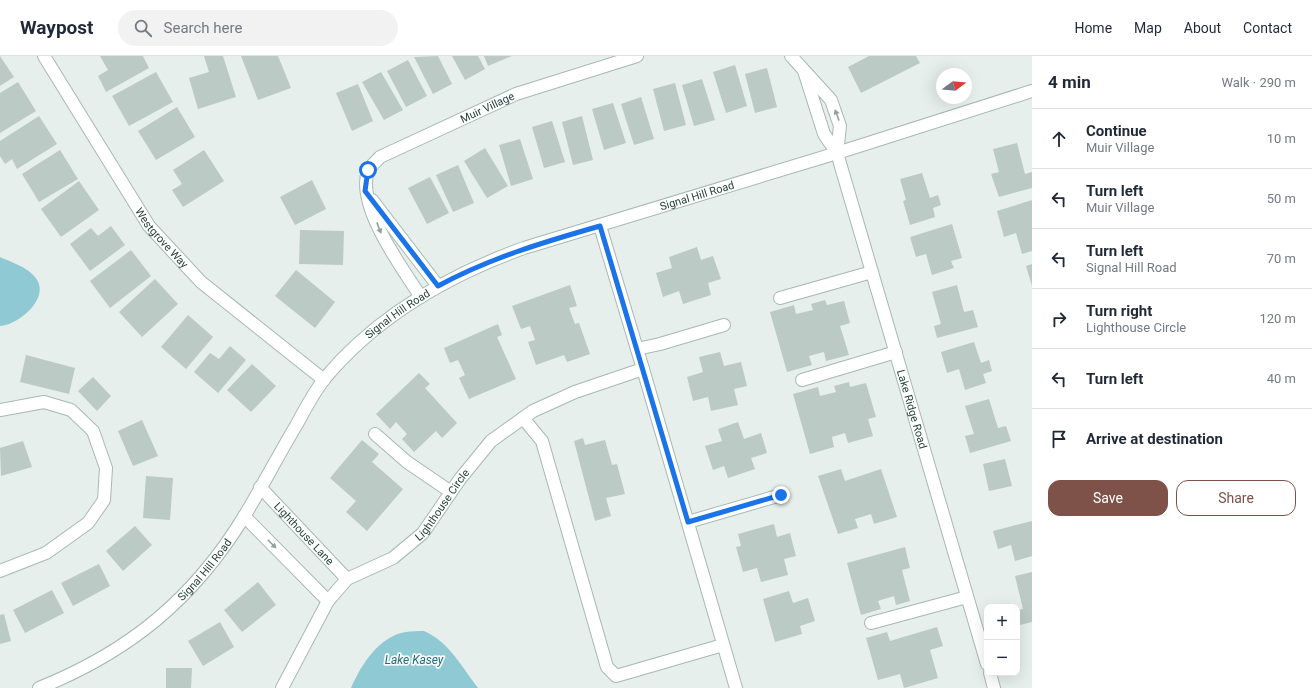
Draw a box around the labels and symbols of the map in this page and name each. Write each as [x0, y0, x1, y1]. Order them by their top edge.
north arrow [936, 68, 972, 104]
street label: Muir Village [458, 90, 517, 126]
one-way arrow [833, 109, 839, 121]
route start [359, 161, 377, 179]
street label: Signal Hill Road [658, 179, 736, 213]
street label: Westgrove Way [132, 205, 191, 272]
one-way arrow [377, 222, 383, 234]
street label: Signal Hill Road [362, 287, 432, 342]
street label: Lake Ridge Road [894, 368, 929, 450]
street label: Lighthouse Circle [413, 467, 472, 544]
route end [772, 486, 790, 504]
street label: Lighthouse Lane [271, 500, 336, 568]
street label: Signal Hill Road [175, 537, 235, 604]
one-way arrow [267, 539, 277, 549]
water label: Lake Kasey [385, 653, 444, 667]

